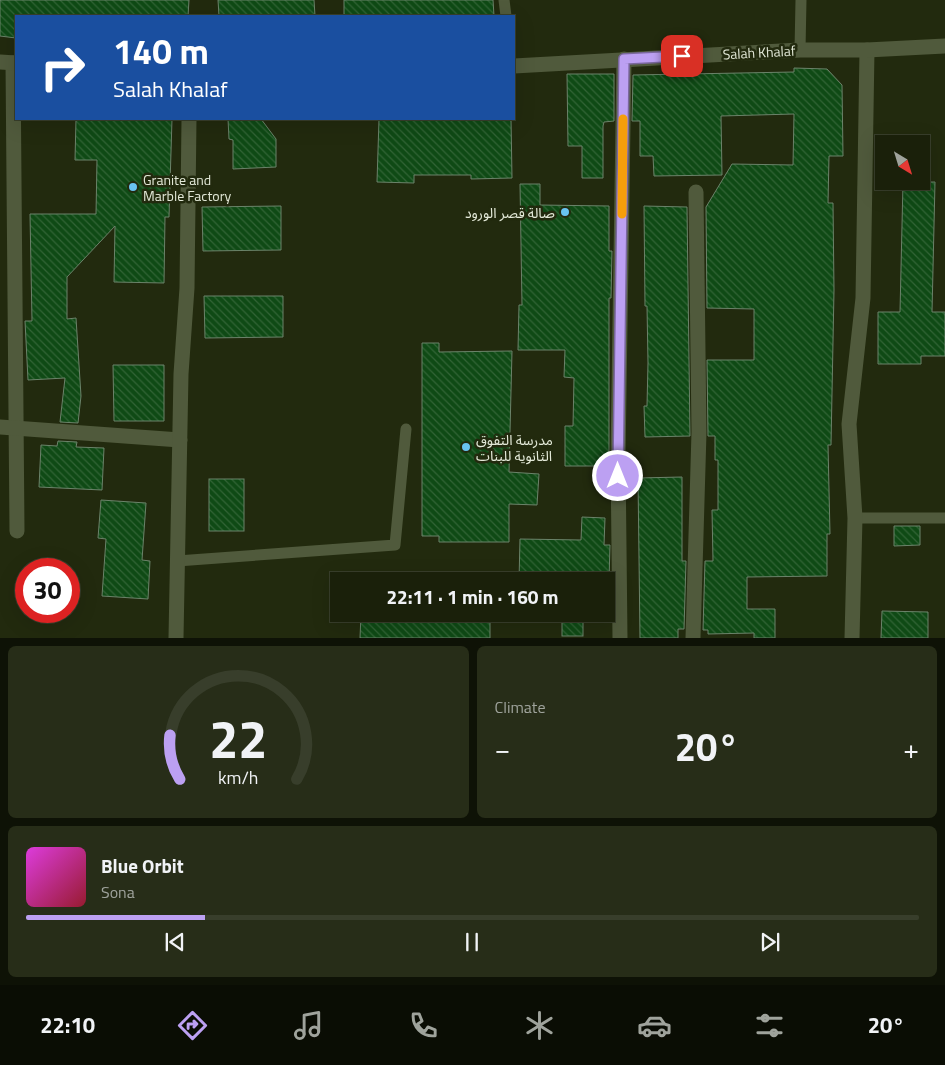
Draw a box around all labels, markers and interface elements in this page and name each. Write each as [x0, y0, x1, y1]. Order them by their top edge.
text: 140 m [113, 24, 209, 78]
icon: right [30, 35, 95, 100]
pin [661, 35, 703, 77]
street label: Salah Khalaf [722, 40, 796, 64]
icon: arrive [668, 42, 696, 70]
text: Salah Khalaf [113, 72, 227, 106]
north arrow [875, 135, 930, 190]
map controls [875, 135, 930, 190]
place label: Granite and Marble Factory [143, 169, 232, 206]
marker: Granite and Marble Factory [127, 181, 139, 193]
place label: صالة قصر الورود [465, 202, 555, 223]
marker: صالة قصر الورود [559, 206, 571, 218]
place label: مدرسة التفوق الثانوية للبنات [476, 429, 553, 466]
marker: مدرسة التفوق الثانوية للبنات [460, 441, 472, 453]
position arrow [591, 449, 643, 501]
speed limit sign: 30 [15, 558, 80, 623]
text: 22:11 · 1 min · 160 m [386, 582, 559, 611]
text: Climate [495, 695, 546, 719]
text: 22 [209, 699, 267, 778]
text: 20° [675, 718, 739, 776]
text: − [495, 727, 510, 770]
text: + [903, 727, 919, 770]
text: km/h [218, 764, 258, 791]
text: Blue Orbit [101, 851, 184, 880]
text: Sona [101, 880, 135, 904]
icon: previous [161, 928, 189, 956]
icon: pause [458, 928, 486, 956]
icon: next [756, 928, 784, 956]
text: 22:10 [40, 1008, 95, 1042]
icon: directions [175, 1008, 210, 1043]
icon: music [291, 1008, 326, 1043]
icon: phone [406, 1008, 441, 1043]
icon: climate [522, 1008, 557, 1043]
icon: car [637, 1008, 672, 1043]
icon: filters [752, 1008, 787, 1043]
text: 20° [868, 1008, 905, 1042]

